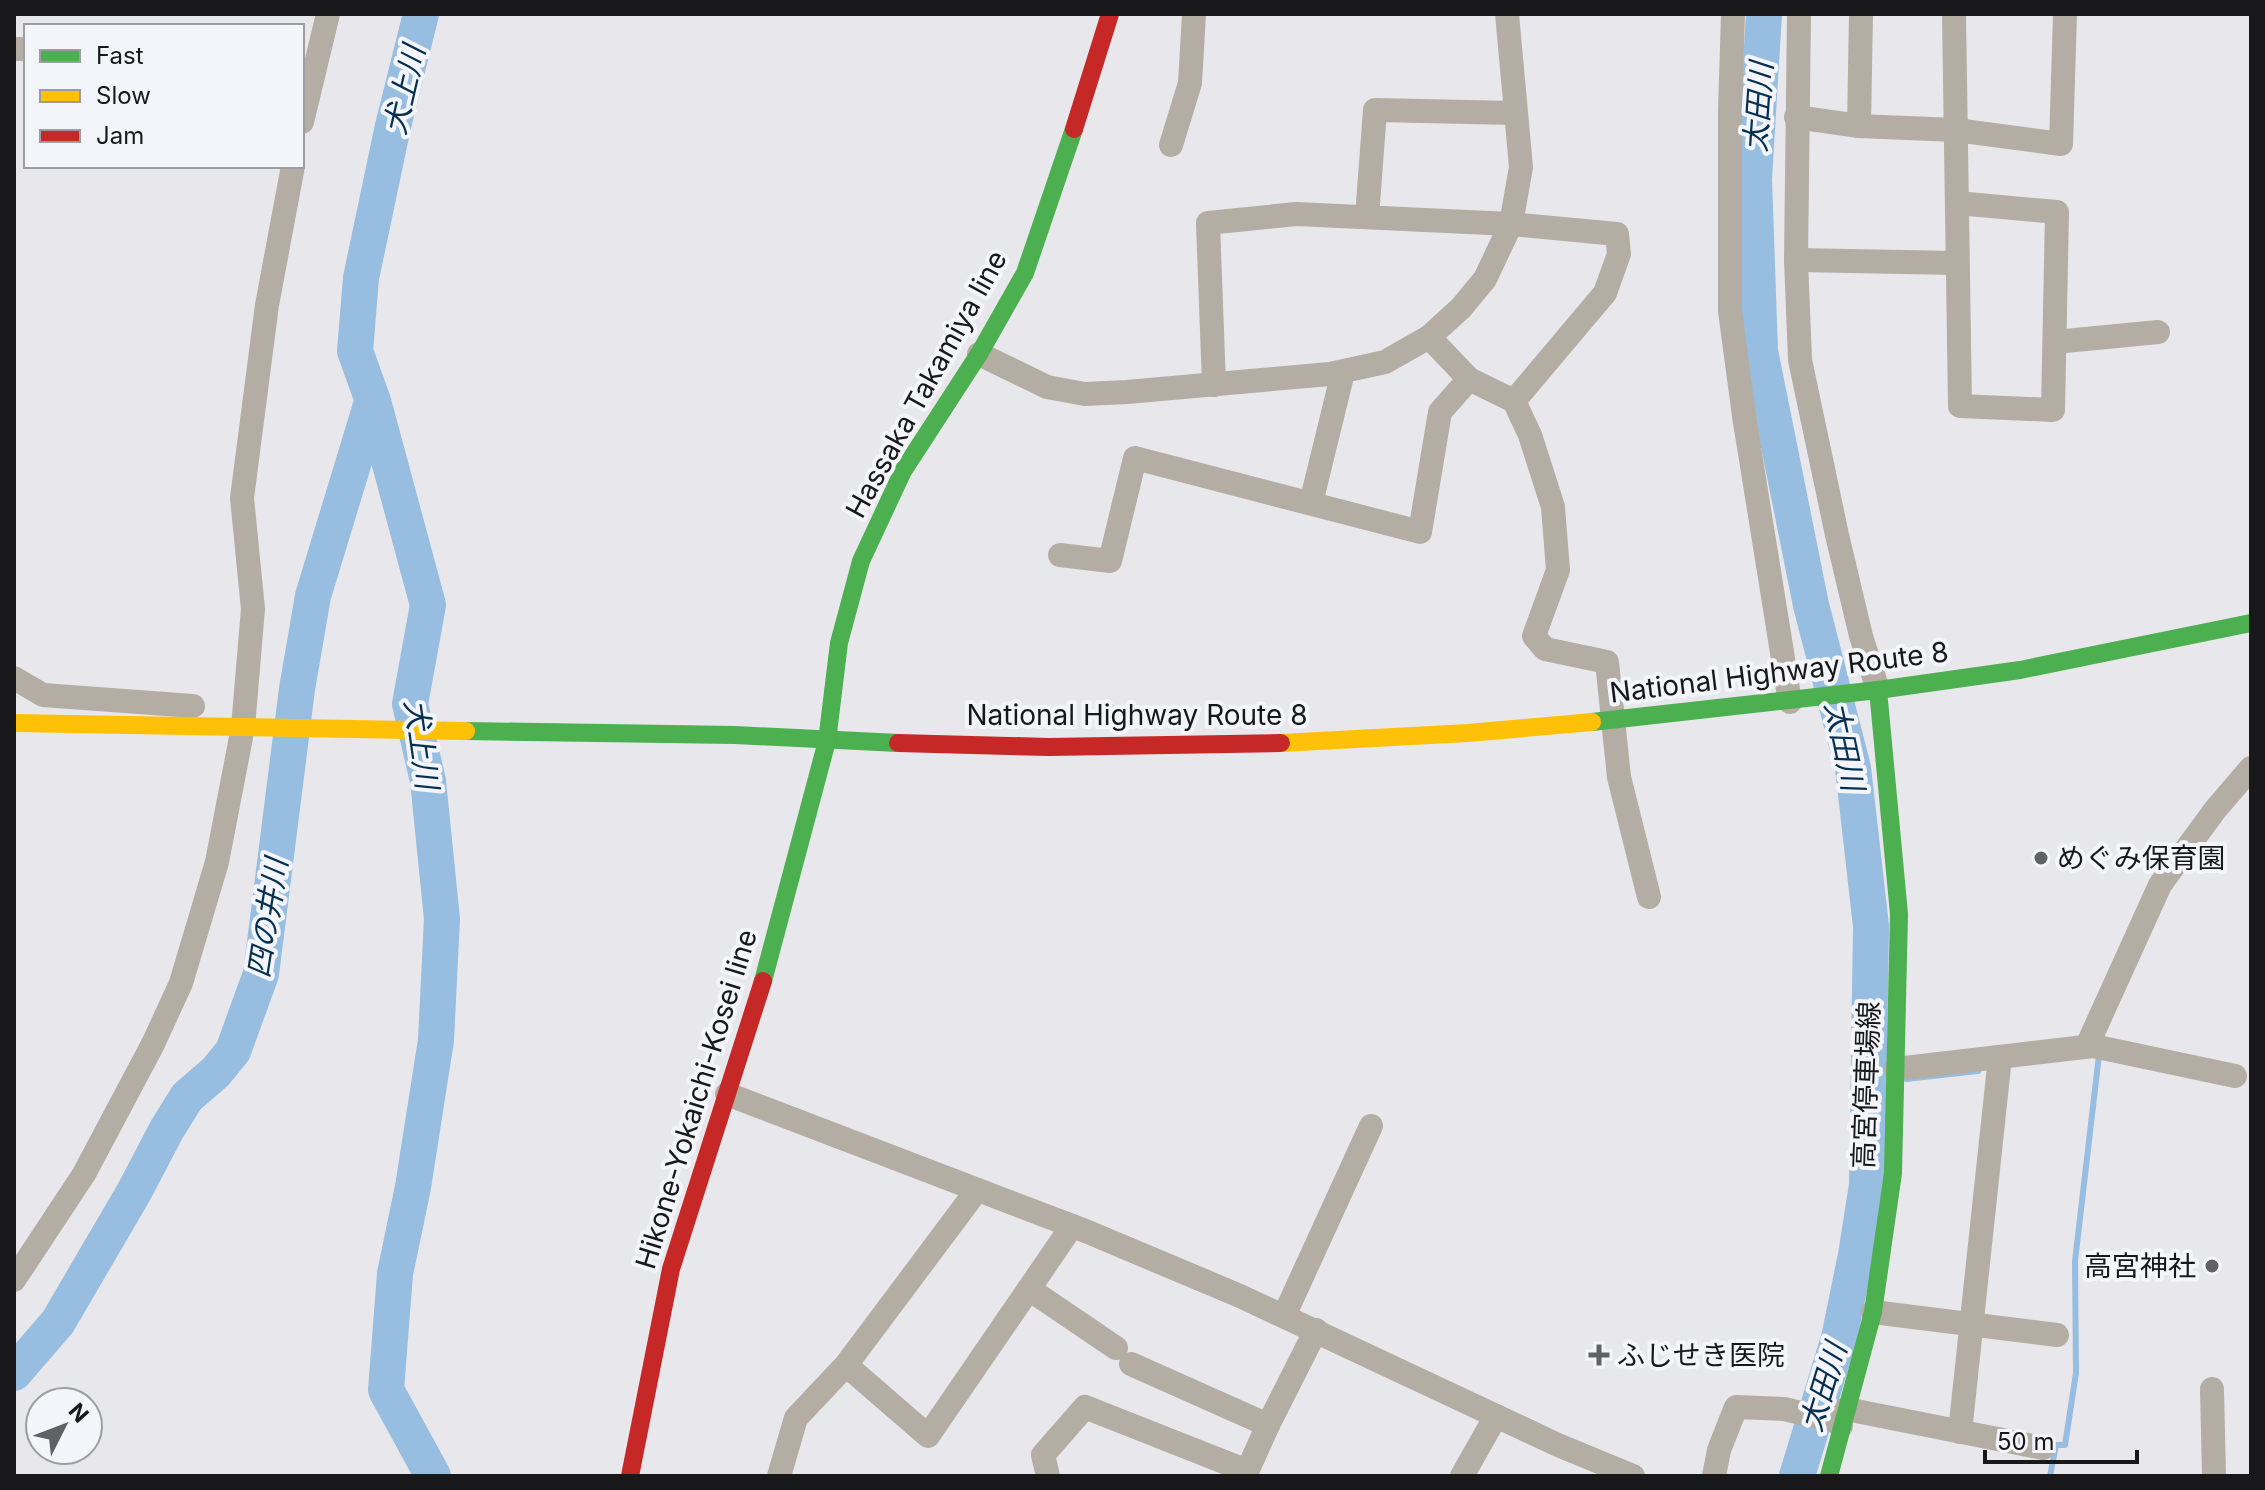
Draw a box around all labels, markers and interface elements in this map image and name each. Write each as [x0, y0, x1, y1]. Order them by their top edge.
legend [24, 24, 304, 168]
water label: 犬上川 [376, 39, 432, 138]
text: Fast [96, 41, 144, 70]
water label: 太田川 [1737, 58, 1779, 153]
text: Slow [96, 81, 151, 110]
text: Jam [96, 121, 144, 150]
street label: Hassaka Takamiya line [838, 244, 1014, 524]
street label: National Highway Route 8 [1608, 634, 1950, 710]
water label: 犬上川 [398, 697, 447, 794]
street label: National Highway Route 8 [967, 698, 1308, 732]
water label: 太田川 [1818, 698, 1873, 797]
place label: めぐみ保育園 [2057, 841, 2226, 875]
marker: めぐみ保育園 [2032, 849, 2050, 867]
water label: 四の井川 [240, 853, 295, 980]
street label: Hikone-Yokaichi-Kosei line [628, 925, 764, 1273]
street label: 高宮停車場線 [1846, 1000, 1886, 1170]
place label: 高宮神社 [2084, 1249, 2196, 1283]
marker: 高宮神社 [2203, 1257, 2221, 1275]
water label: 太田川 [1793, 1336, 1854, 1435]
place label: ふじせき医院 [1617, 1338, 1785, 1372]
marker: ふじせき医院 [1588, 1344, 1610, 1366]
north arrow [24, 1386, 104, 1466]
text: N [64, 1398, 94, 1428]
scale bar [1985, 1414, 2137, 1464]
text: 50 m [1997, 1427, 2055, 1456]

